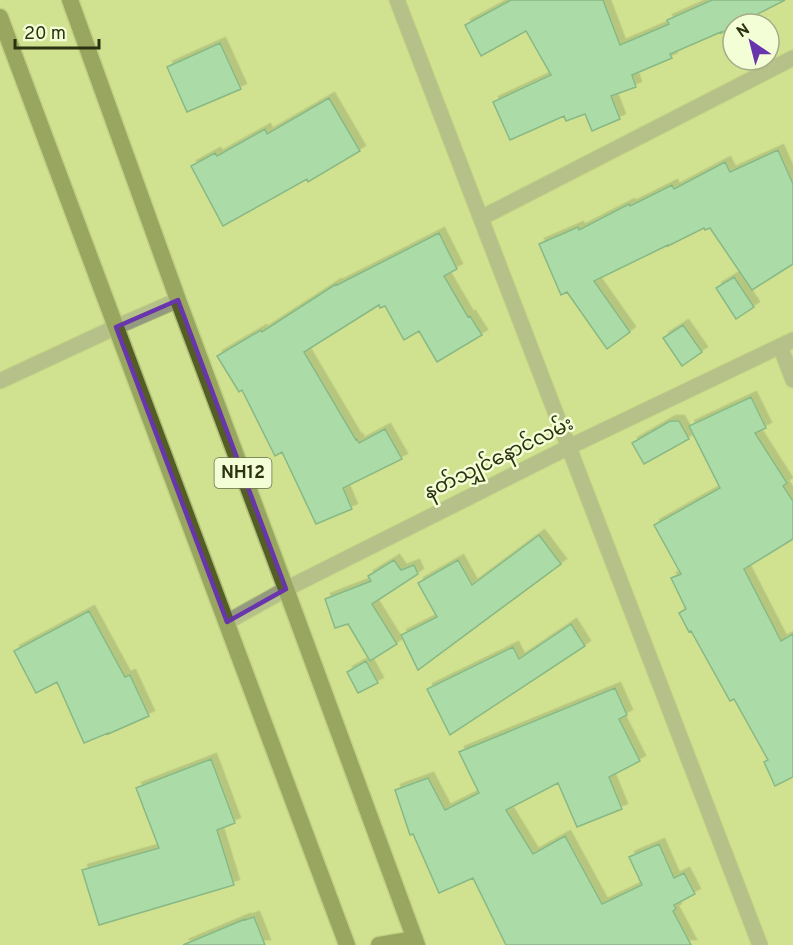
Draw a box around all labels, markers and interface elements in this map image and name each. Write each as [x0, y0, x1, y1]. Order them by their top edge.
scale bar [15, 12, 99, 50]
north arrow [721, 12, 781, 72]
text: N [733, 20, 754, 43]
text: 20 m [24, 23, 66, 46]
street label: နတ်သျှင်နောင်လမ်း [419, 409, 579, 508]
road number: NH12 [214, 458, 272, 488]

